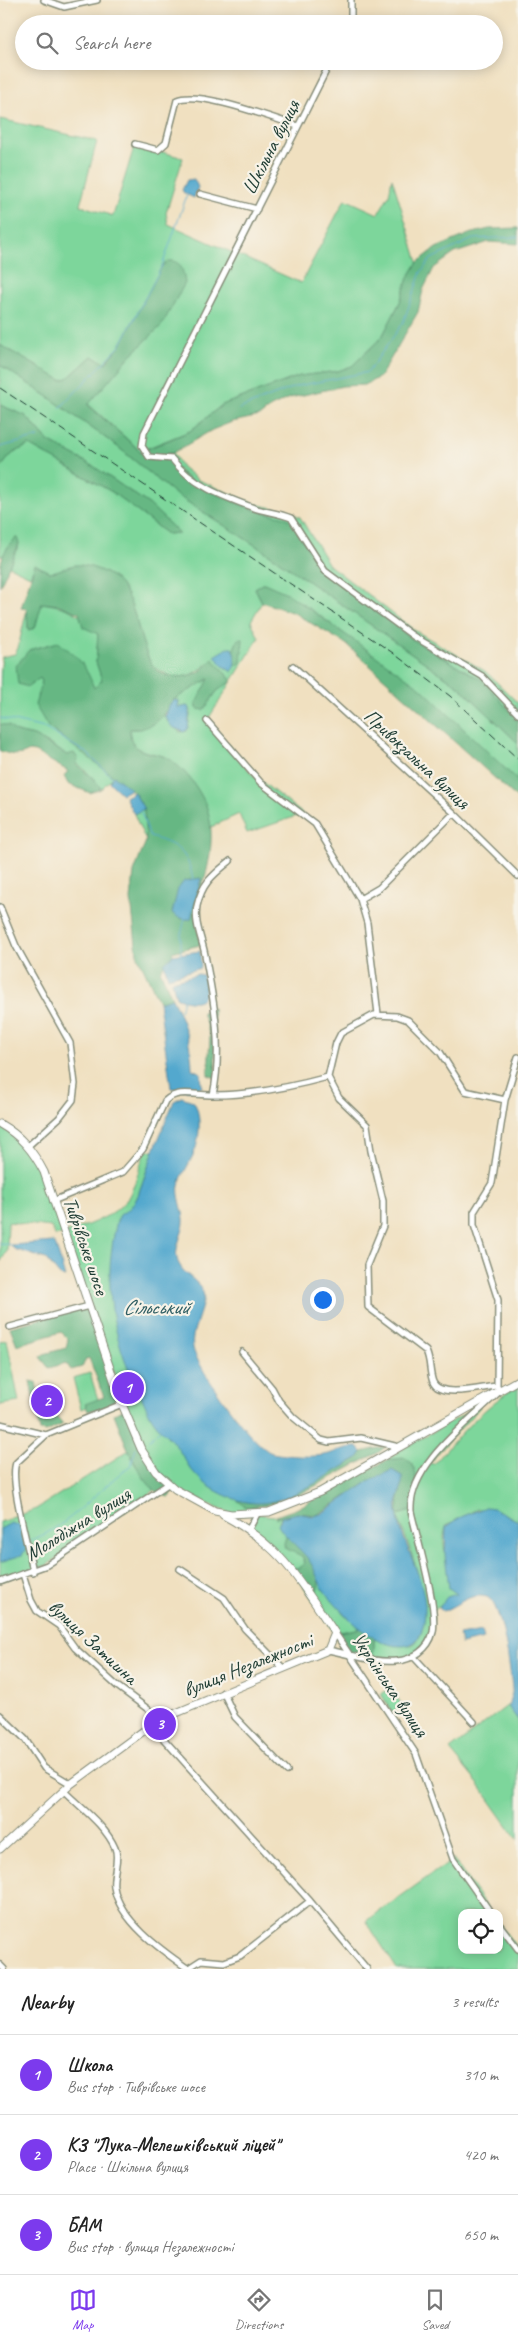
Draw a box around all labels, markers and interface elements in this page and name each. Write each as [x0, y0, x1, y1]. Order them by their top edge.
search box [15, 15, 503, 70]
icon: search [33, 29, 61, 57]
text: Search here [73, 31, 150, 55]
street label: Шкільна вулиця [237, 95, 306, 198]
street label: Привокзальна вулиця [358, 703, 476, 816]
street label: Тиврівське шосе [58, 1194, 115, 1300]
your location [310, 1287, 336, 1313]
water label: Сільський [123, 1294, 193, 1320]
pin: 1 [112, 1369, 144, 1407]
pin: 2 [31, 1382, 63, 1420]
street label: Молодіжна вулиця [21, 1481, 136, 1566]
street label: вулиця Затишна [43, 1594, 144, 1691]
street label: вулиця Незалежності [180, 1627, 319, 1703]
street label: Українська вулиця [346, 1628, 434, 1742]
pin: 3 [144, 1705, 176, 1743]
map controls [458, 1909, 503, 1954]
button: locate [458, 1909, 503, 1954]
text: Nearby [20, 1989, 73, 2015]
text: 3 results [451, 1992, 498, 2012]
text: Школа [67, 2053, 112, 2077]
text: 1 [32, 2065, 40, 2085]
text: 310 m [464, 2065, 498, 2085]
text: Bus stop · Тиврівське шосе [67, 2077, 205, 2097]
text: КЗ "Лука-Мелешківський ліцей" [67, 2133, 279, 2157]
text: 2 [32, 2145, 40, 2165]
text: 420 m [464, 2145, 498, 2165]
text: Place · Шкільна вулиця [67, 2157, 188, 2177]
text: БАМ [67, 2213, 102, 2237]
text: 3 [32, 2225, 40, 2245]
text: 650 m [464, 2225, 498, 2245]
text: Bus stop · вулиця Незалежності [67, 2237, 234, 2257]
tab: Map [69, 2286, 97, 2333]
tab: Directions [235, 2286, 283, 2333]
tab: Saved [421, 2286, 449, 2333]

